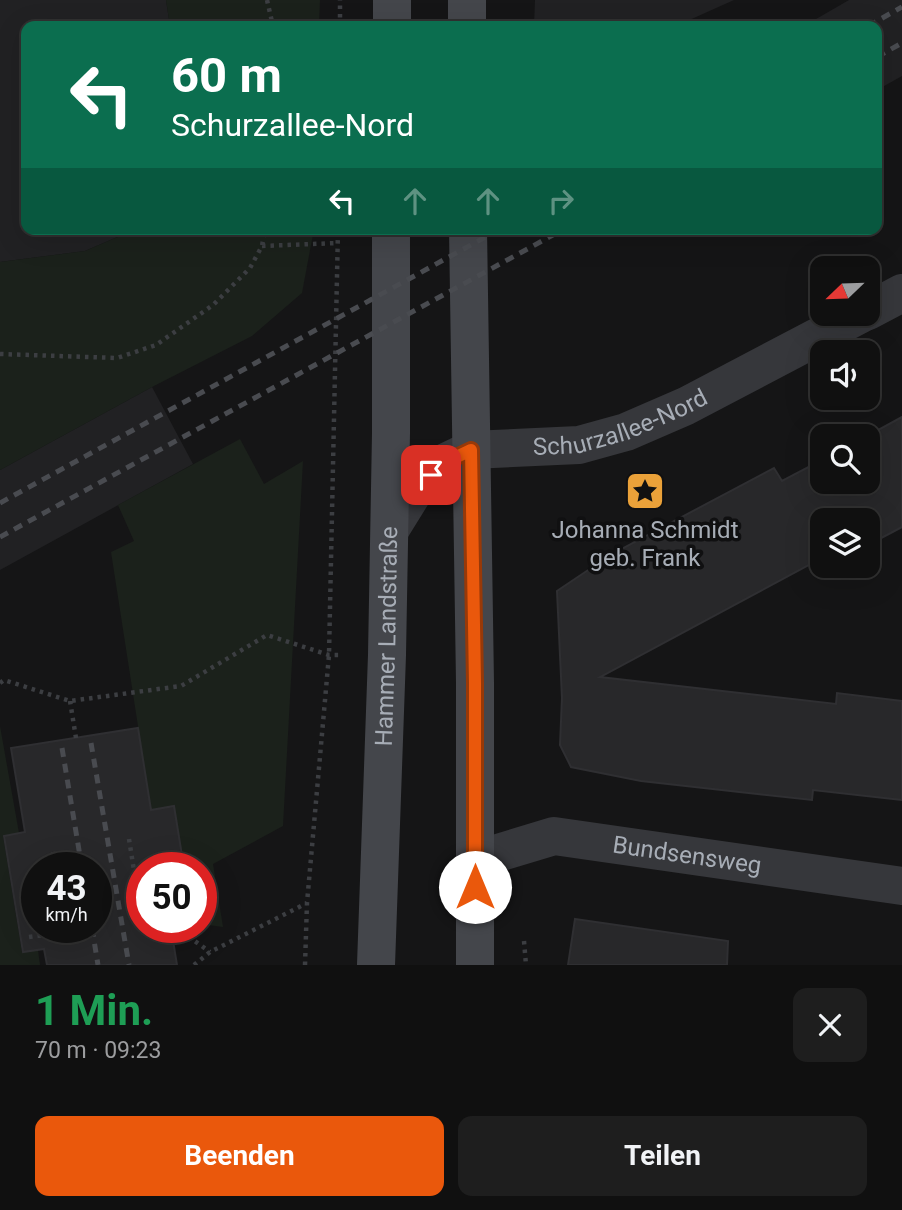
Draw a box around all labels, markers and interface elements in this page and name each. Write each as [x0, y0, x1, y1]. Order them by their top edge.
text: 60 m [171, 47, 282, 104]
icon: left [56, 49, 147, 140]
text: Schurzallee-Nord [171, 106, 414, 144]
icon: left [323, 182, 361, 220]
icon: ahead [396, 182, 434, 220]
icon: ahead [469, 182, 507, 220]
icon: right [542, 182, 580, 220]
north arrow [810, 256, 880, 326]
map controls [810, 256, 880, 578]
button: sound [810, 340, 880, 410]
street label: Schurzallee-Nord [532, 383, 712, 461]
button: search [810, 424, 880, 494]
pin [401, 445, 461, 505]
icon: arrive [412, 456, 450, 494]
place icon: Johanna Schmidt geb. Frank [624, 470, 666, 512]
button: layers [810, 508, 880, 578]
place label: Johanna Schmidt geb. Frank [551, 516, 739, 572]
street label: Hammer Landstraße [370, 526, 403, 747]
street label: Bundsensweg [611, 831, 763, 880]
position arrow [438, 850, 512, 924]
speed limit sign: 50 [126, 852, 217, 943]
text: 43 [46, 868, 87, 909]
text: km/h [45, 904, 88, 925]
text: 1 Min. [35, 986, 153, 1035]
button: close [793, 988, 867, 1062]
text: 70 m · 09:23 [35, 1037, 161, 1064]
button: Beenden [35, 1116, 444, 1196]
button: Teilen [458, 1116, 867, 1196]

